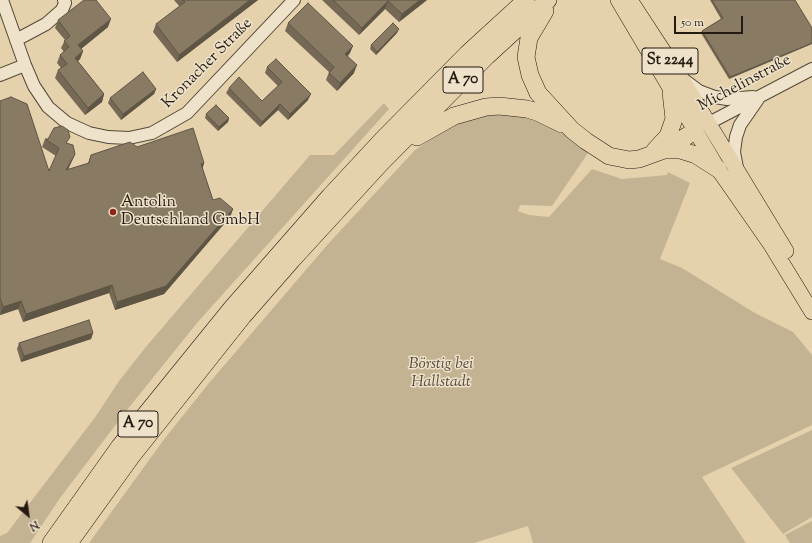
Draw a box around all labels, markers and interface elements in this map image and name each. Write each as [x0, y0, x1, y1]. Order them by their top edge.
scale bar [676, 8, 745, 34]
text: 50 m [681, 14, 704, 32]
street label: Kronacher Straße [159, 15, 257, 113]
road number: St 2244 [642, 48, 698, 74]
street label: Michelinstraße [695, 51, 795, 117]
road number: A 70 [443, 67, 483, 93]
place label: Antolin Deutschland GmbH [121, 193, 260, 231]
marker: Antolin Deutschland GmbH [108, 207, 118, 217]
park label: Börstig bei Hallstadt [409, 355, 473, 393]
road number: A 70 [118, 411, 158, 437]
north arrow [8, 495, 48, 535]
text: N [26, 516, 42, 535]

